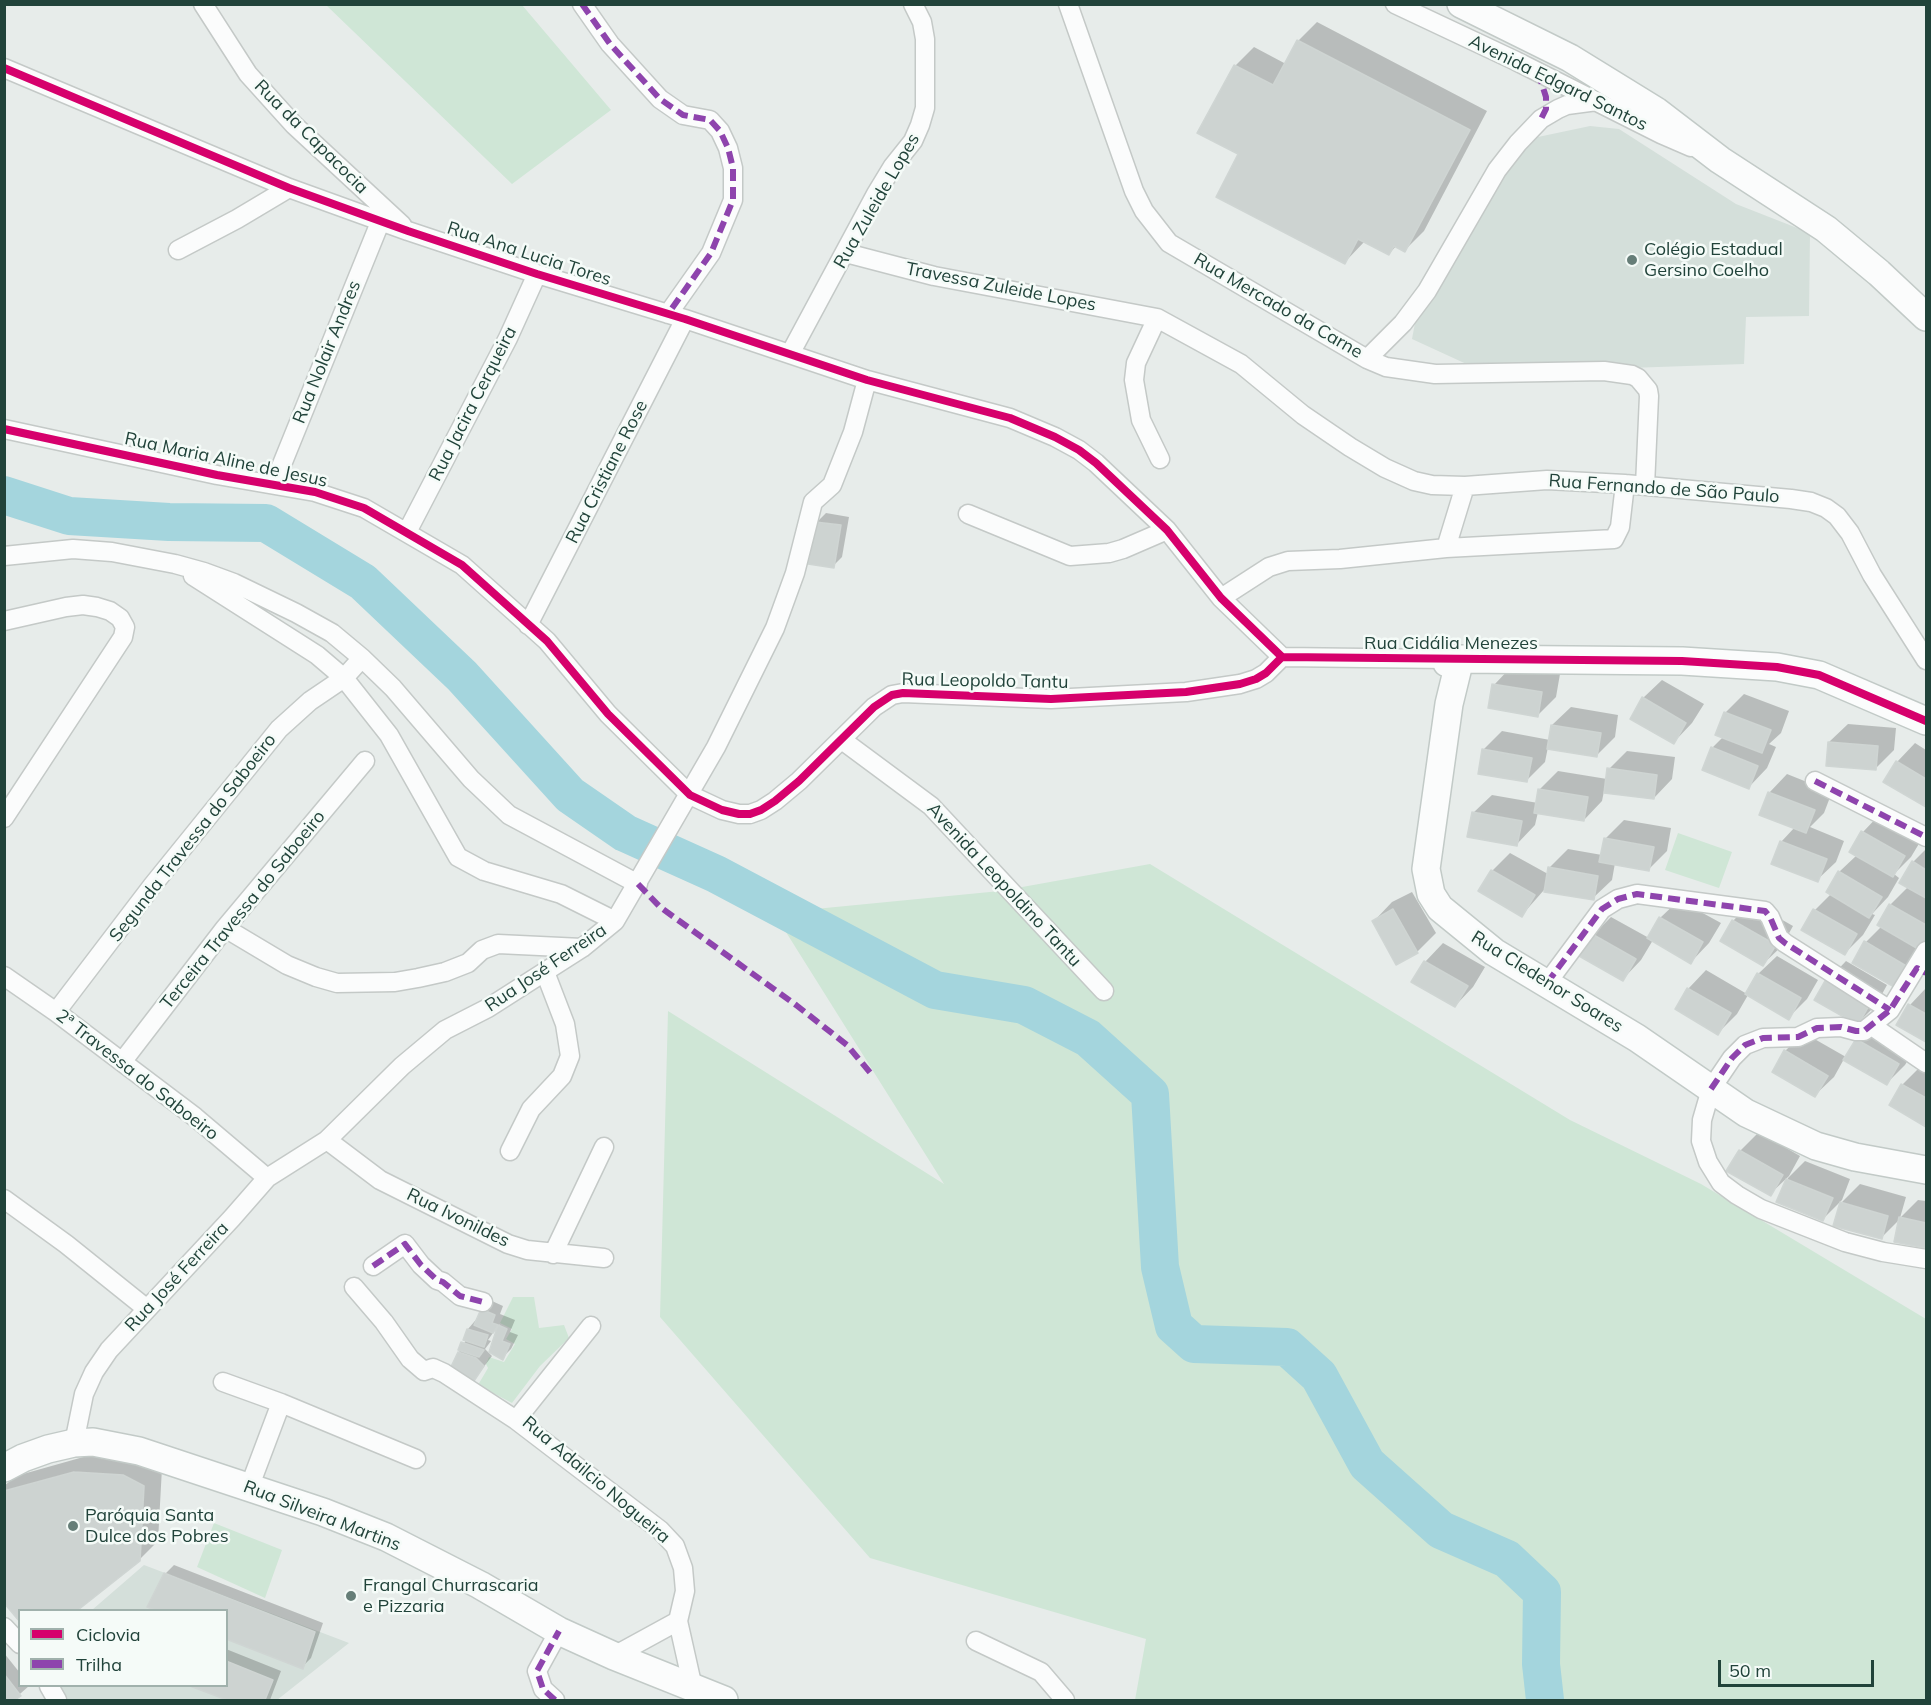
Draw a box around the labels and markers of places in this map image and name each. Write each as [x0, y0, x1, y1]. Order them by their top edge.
place label: Colégio Estadual Gersino Coelho [1644, 239, 1783, 282]
marker: Colégio Estadual Gersino Coelho [1625, 253, 1639, 267]
place label: Paróquia Santa Dulce dos Pobres [85, 1505, 229, 1547]
marker: Paróquia Santa Dulce dos Pobres [66, 1519, 80, 1533]
place label: Frangal Churrascaria e Pizzaria [363, 1575, 539, 1618]
marker: Frangal Churrascaria e Pizzaria [344, 1589, 358, 1603]

